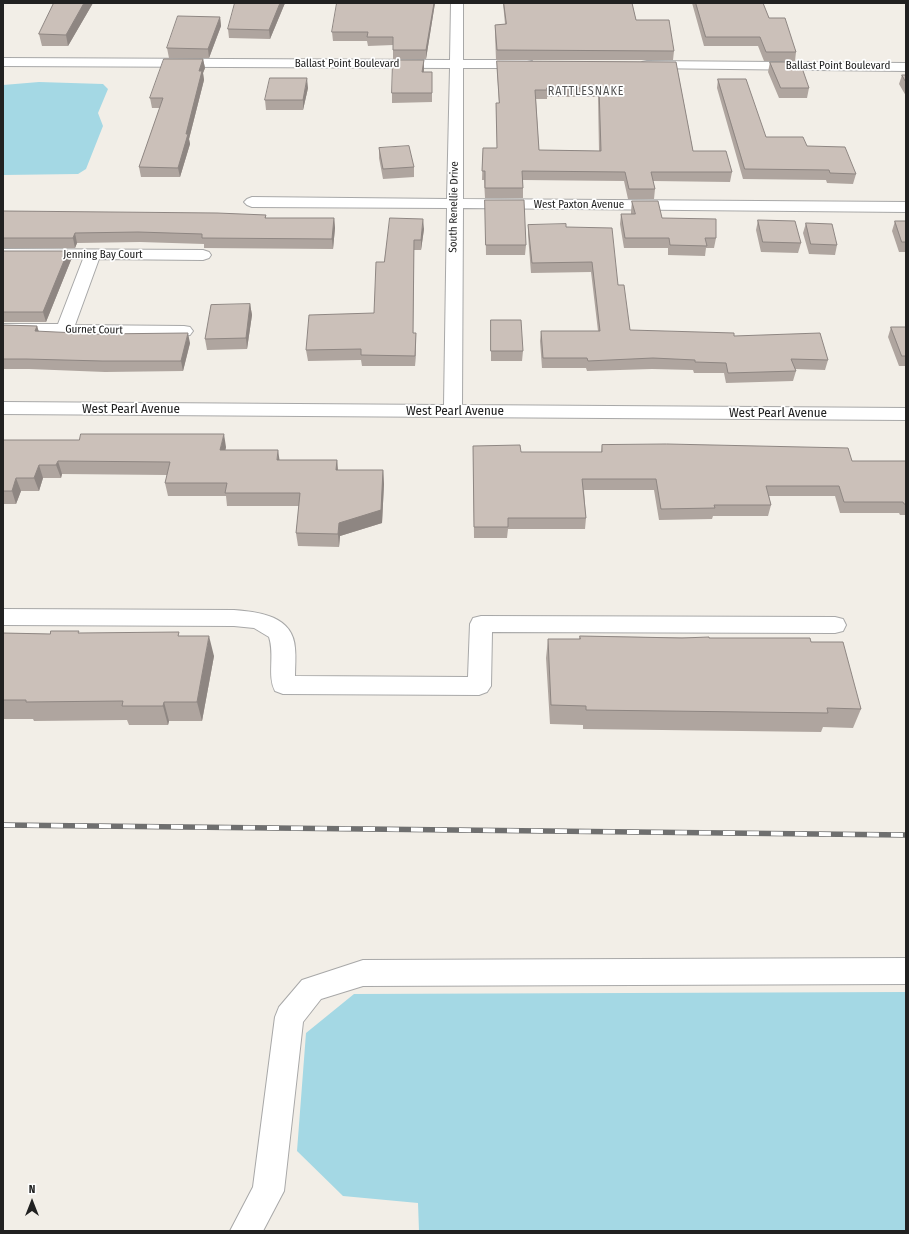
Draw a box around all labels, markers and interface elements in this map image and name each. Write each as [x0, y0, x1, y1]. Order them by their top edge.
street label: Ballast Point Boulevard [295, 57, 399, 71]
street label: Ballast Point Boulevard [786, 59, 890, 73]
district label: RATTLESNAKE [548, 85, 624, 99]
street label: South Renellie Drive [447, 161, 461, 253]
street label: West Paxton Avenue [534, 198, 624, 212]
street label: Jenning Bay Court [63, 248, 143, 262]
street label: Gurnet Court [65, 323, 123, 337]
street label: West Pearl Avenue [82, 401, 180, 417]
street label: West Pearl Avenue [406, 403, 504, 419]
street label: West Pearl Avenue [729, 405, 827, 421]
north arrow [12, 1182, 52, 1222]
text: N [29, 1183, 35, 1196]

